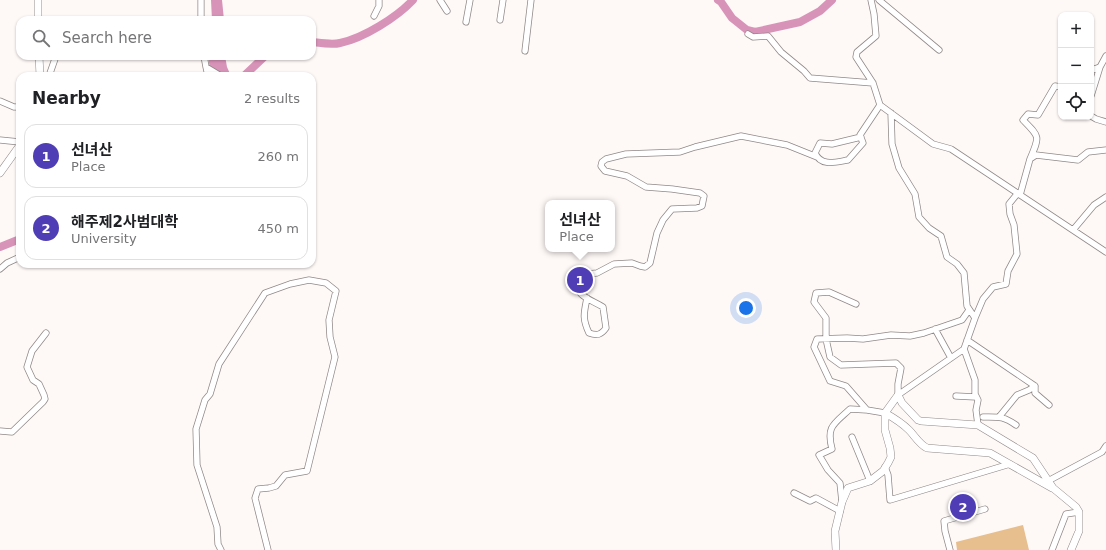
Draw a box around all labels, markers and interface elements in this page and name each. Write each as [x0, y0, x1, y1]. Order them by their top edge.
map controls [1058, 12, 1094, 120]
button: + [1058, 12, 1094, 48]
search box [16, 16, 316, 60]
icon: search [30, 27, 52, 49]
text: Search here [62, 29, 152, 47]
button: − [1058, 48, 1094, 84]
button: locate [1058, 84, 1094, 120]
text: Nearby [32, 88, 101, 108]
text: 2 results [244, 91, 300, 106]
text: 선녀산 [71, 141, 112, 159]
text: 1 [41, 149, 51, 164]
text: 260 m [257, 149, 299, 164]
text: Place [71, 159, 106, 174]
popup [545, 200, 615, 252]
text: 선녀산 [559, 211, 601, 229]
text: 해주제2사범대학 [71, 213, 178, 231]
text: 2 [41, 221, 51, 236]
text: 450 m [257, 221, 299, 236]
text: Place [559, 229, 594, 244]
text: University [71, 231, 137, 246]
pin: 1 [567, 265, 593, 295]
your location [736, 298, 756, 318]
pin: 2 [950, 492, 976, 522]

